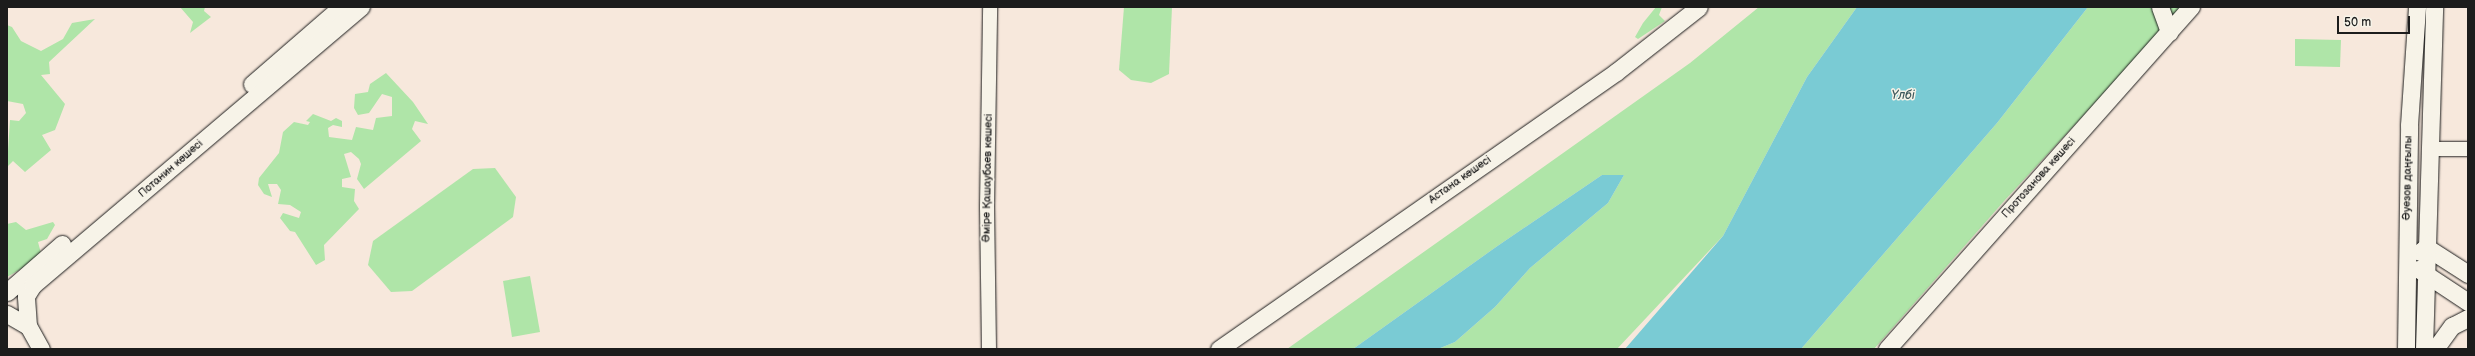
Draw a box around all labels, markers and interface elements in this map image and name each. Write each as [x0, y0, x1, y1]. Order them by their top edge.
scale bar [2339, 8, 2412, 34]
text: 50 m [2344, 15, 2371, 30]
water label: Үлбі [1891, 89, 1915, 103]
street label: Әміре Қашаубаев көшесі [980, 114, 996, 242]
street label: Протозанова көшесі [1999, 135, 2079, 221]
street label: Әуезов даңғылы [2401, 136, 2415, 220]
street label: Потанин көшесі [136, 137, 206, 201]
street label: Астана көшесі [1426, 153, 1494, 207]

